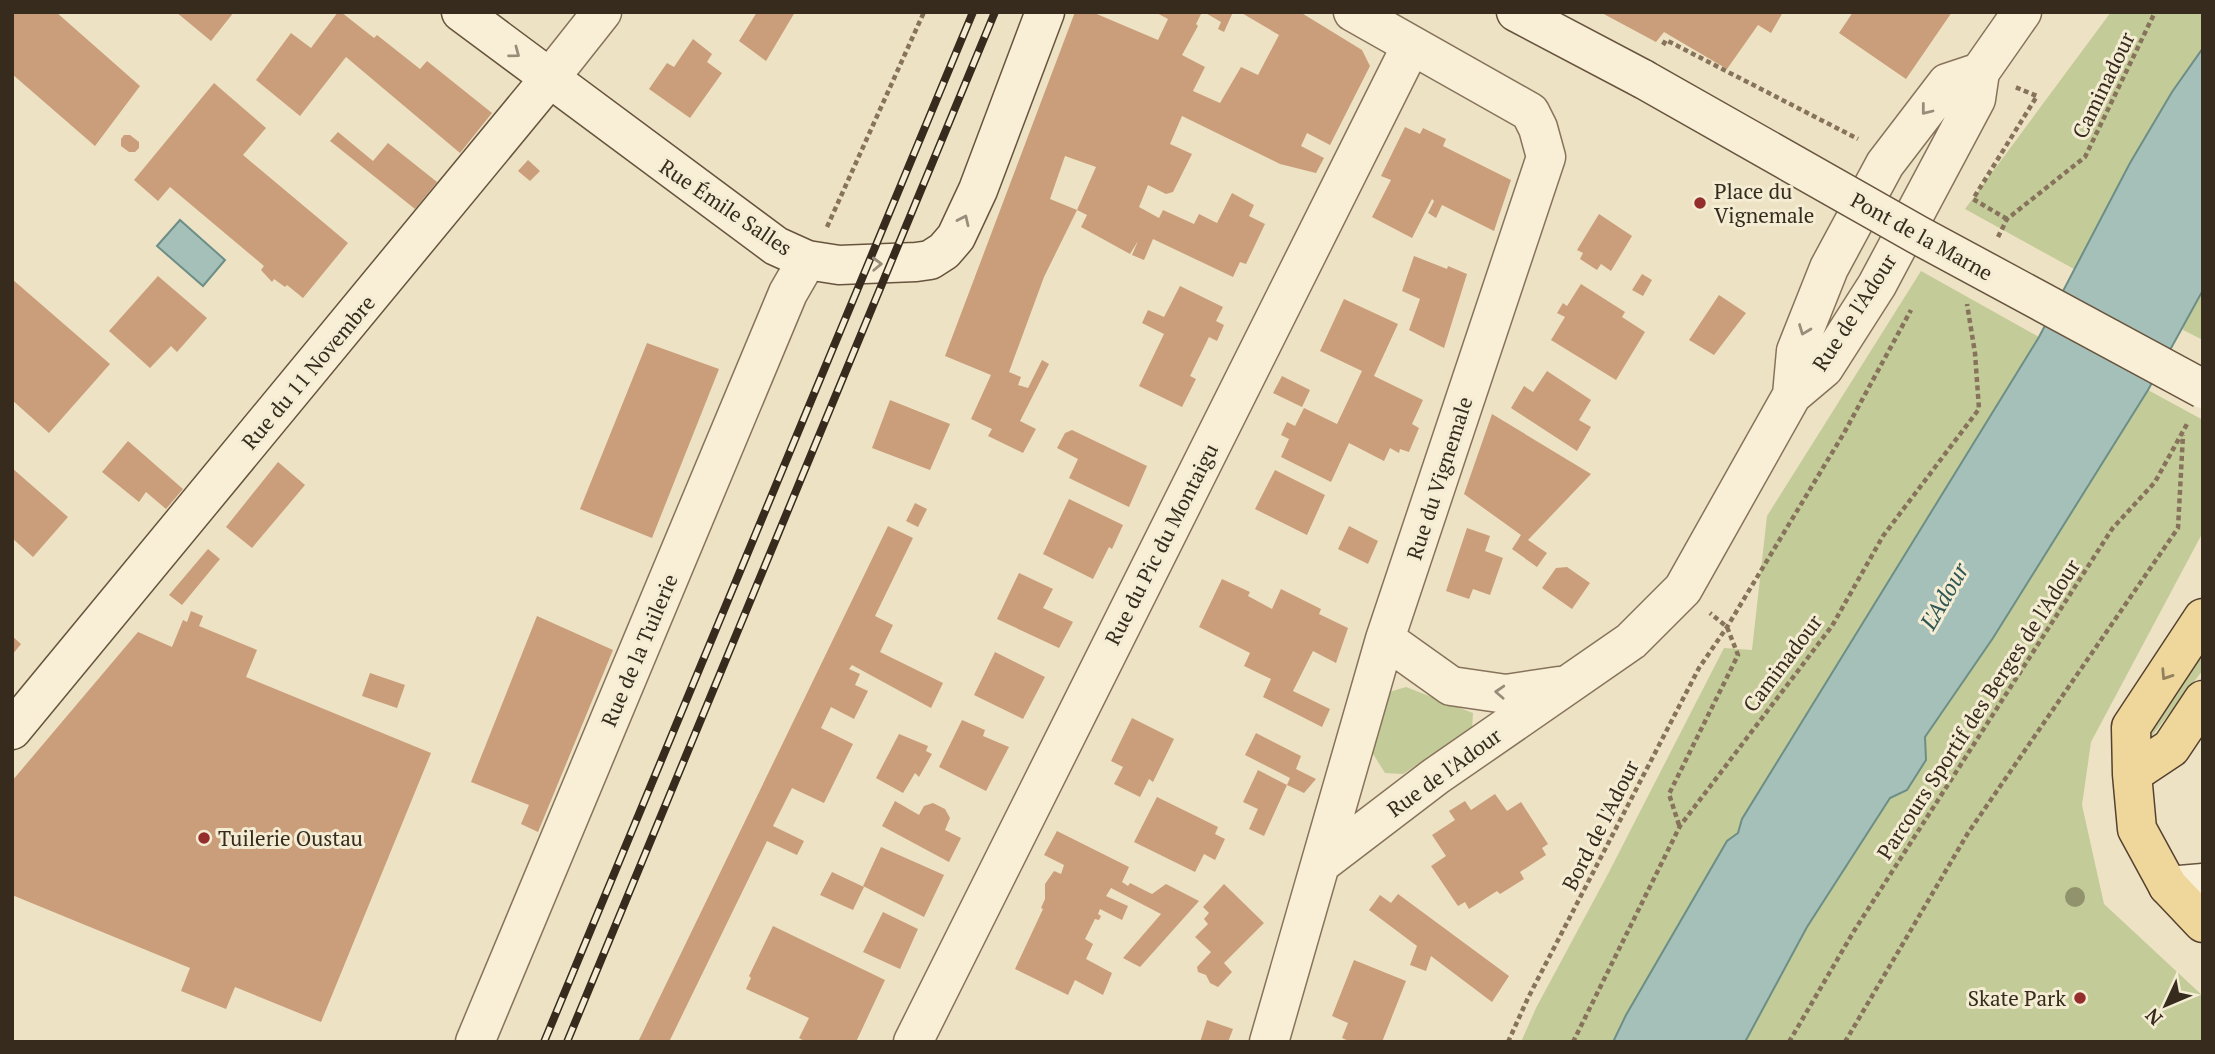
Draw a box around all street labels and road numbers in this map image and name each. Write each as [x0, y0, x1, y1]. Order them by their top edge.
street label: Caminadour [2065, 27, 2141, 143]
street label: Rue Émile Salles [654, 152, 798, 262]
street label: Pont de la Marne [1846, 185, 1998, 287]
street label: Rue de l'Adour [1806, 248, 1902, 376]
street label: Rue du 11 Novembre [235, 289, 381, 455]
street label: Rue du Vignemale [1399, 393, 1479, 563]
street label: Rue du Pic du Montaigu [1098, 438, 1224, 650]
street label: Parcours Sportif des Berges de l'Adour [1870, 553, 2086, 865]
street label: Rue de la Tuilerie [594, 569, 684, 731]
street label: Caminadour [1736, 609, 1828, 717]
street label: Rue de l'Adour [1381, 721, 1507, 823]
street label: Bord de l'Adour [1555, 755, 1645, 895]

